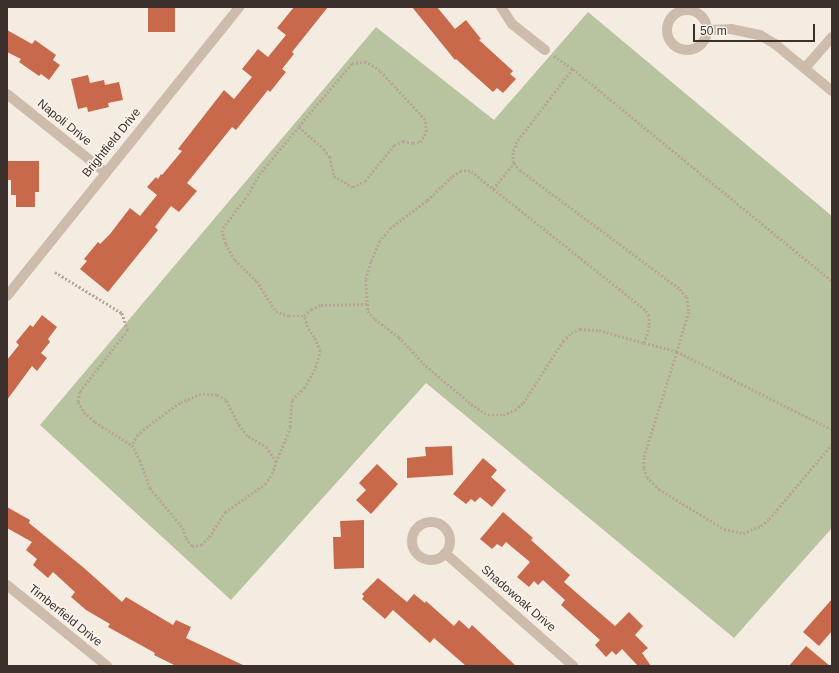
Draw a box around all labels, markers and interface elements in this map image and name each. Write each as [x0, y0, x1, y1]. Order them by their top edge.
scale bar [695, 16, 817, 42]
text: 50 m [700, 24, 727, 38]
street label: Napoli Drive [34, 97, 94, 149]
street label: Brightfield Drive [80, 106, 144, 180]
street label: Shadowoak Drive [478, 563, 558, 635]
street label: Timberfield Drive [25, 582, 105, 650]

